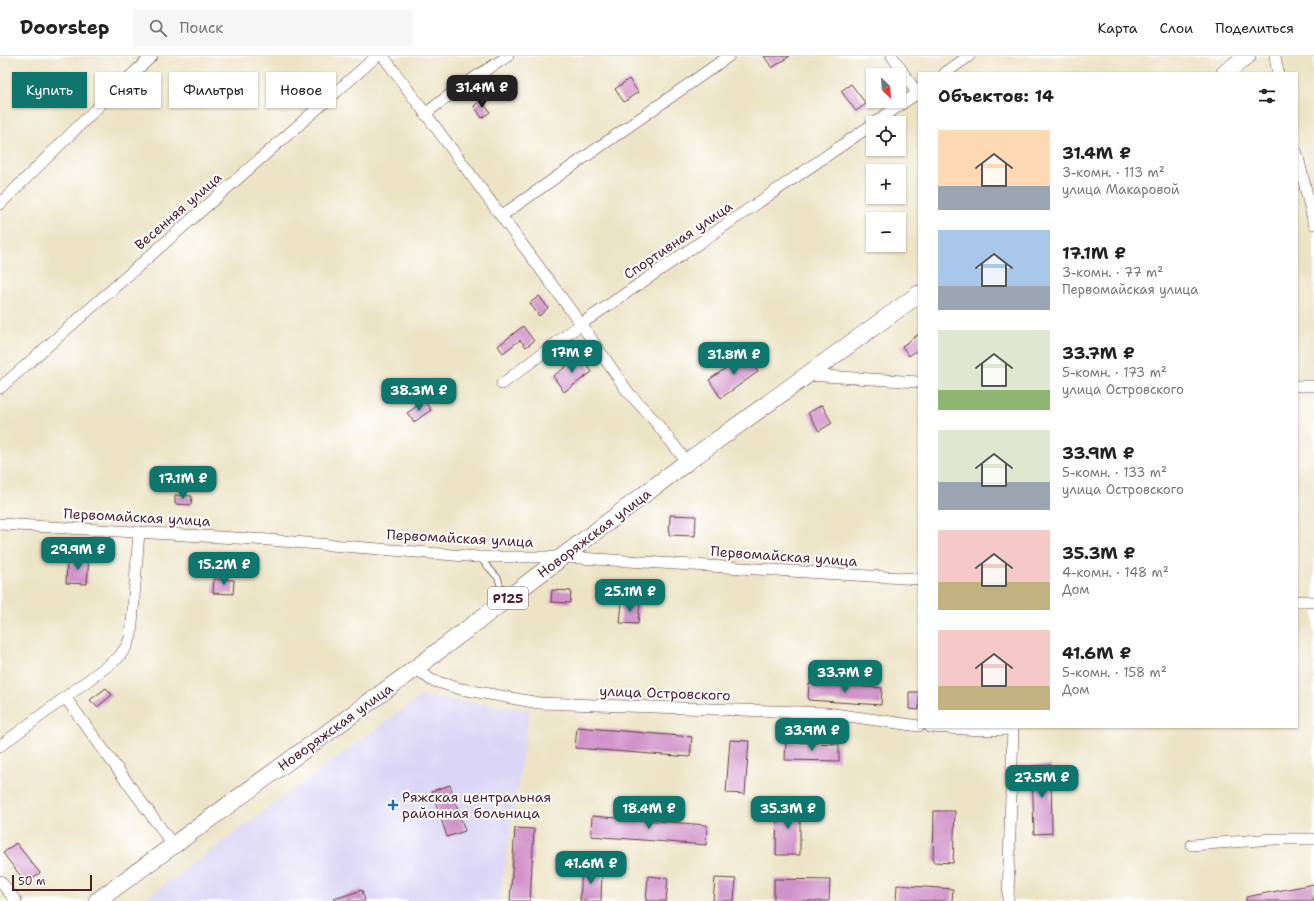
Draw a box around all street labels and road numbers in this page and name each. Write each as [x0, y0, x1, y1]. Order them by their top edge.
street label: Весенняя улица [131, 168, 225, 254]
street label: Спортивная улица [620, 197, 736, 283]
street label: Новоряжская улица [534, 484, 655, 582]
street label: Первомайская улица [63, 504, 211, 530]
street label: Первомайская улица [386, 525, 534, 551]
street label: Первомайская улица [710, 542, 858, 570]
road number: Р125 [488, 587, 528, 609]
street label: Новоряжская улица [274, 679, 396, 775]
street label: улица Островского [599, 682, 731, 704]

